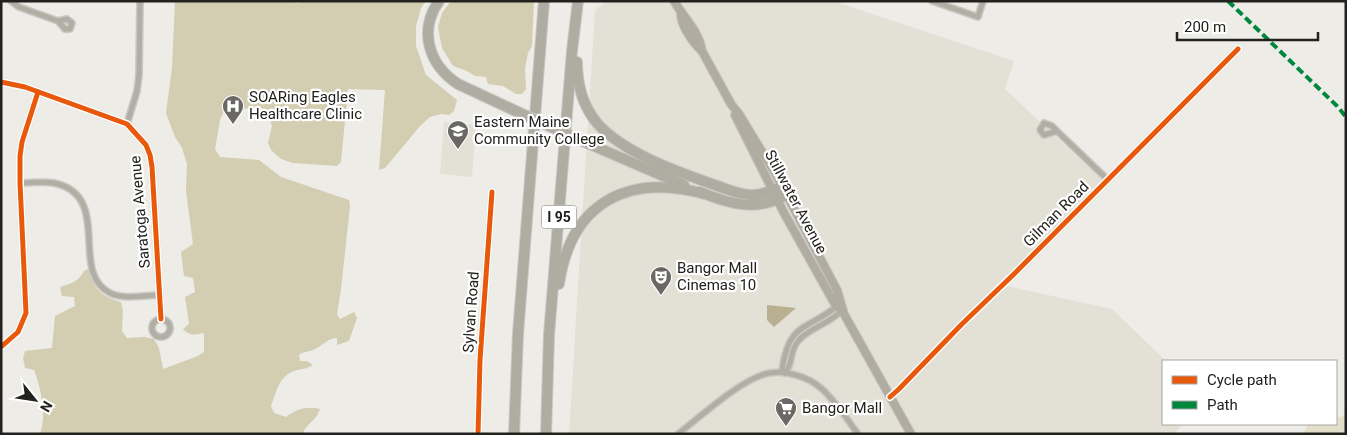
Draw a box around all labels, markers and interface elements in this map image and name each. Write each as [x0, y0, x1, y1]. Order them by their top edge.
scale bar [1177, 10, 1318, 42]
text: 200 m [1184, 18, 1226, 36]
place label: SOARing Eagles Healthcare Clinic [249, 88, 362, 123]
hospital icon: SOARing Eagles Healthcare Clinic [221, 94, 245, 125]
place label: Eastern Maine Community College [474, 113, 605, 148]
school or university icon: Eastern Maine Community College [446, 119, 470, 150]
street label: Stillwater Avenue [761, 147, 831, 257]
street label: Saratoga Avenue [126, 155, 154, 269]
street label: Gilman Road [1019, 177, 1093, 251]
road number: I 95 [542, 206, 576, 228]
place label: Bangor Mall Cinemas 10 [677, 259, 757, 294]
theatre icon: Bangor Mall Cinemas 10 [649, 265, 673, 296]
street label: Sylvan Road [459, 271, 483, 353]
legend [1162, 360, 1337, 425]
text: Cycle path [1207, 371, 1277, 389]
north arrow [10, 375, 60, 425]
supermarket icon: Bangor Mall [774, 396, 798, 427]
text: Path [1207, 396, 1238, 414]
text: N [37, 398, 56, 415]
place label: Bangor Mall [802, 399, 882, 417]

